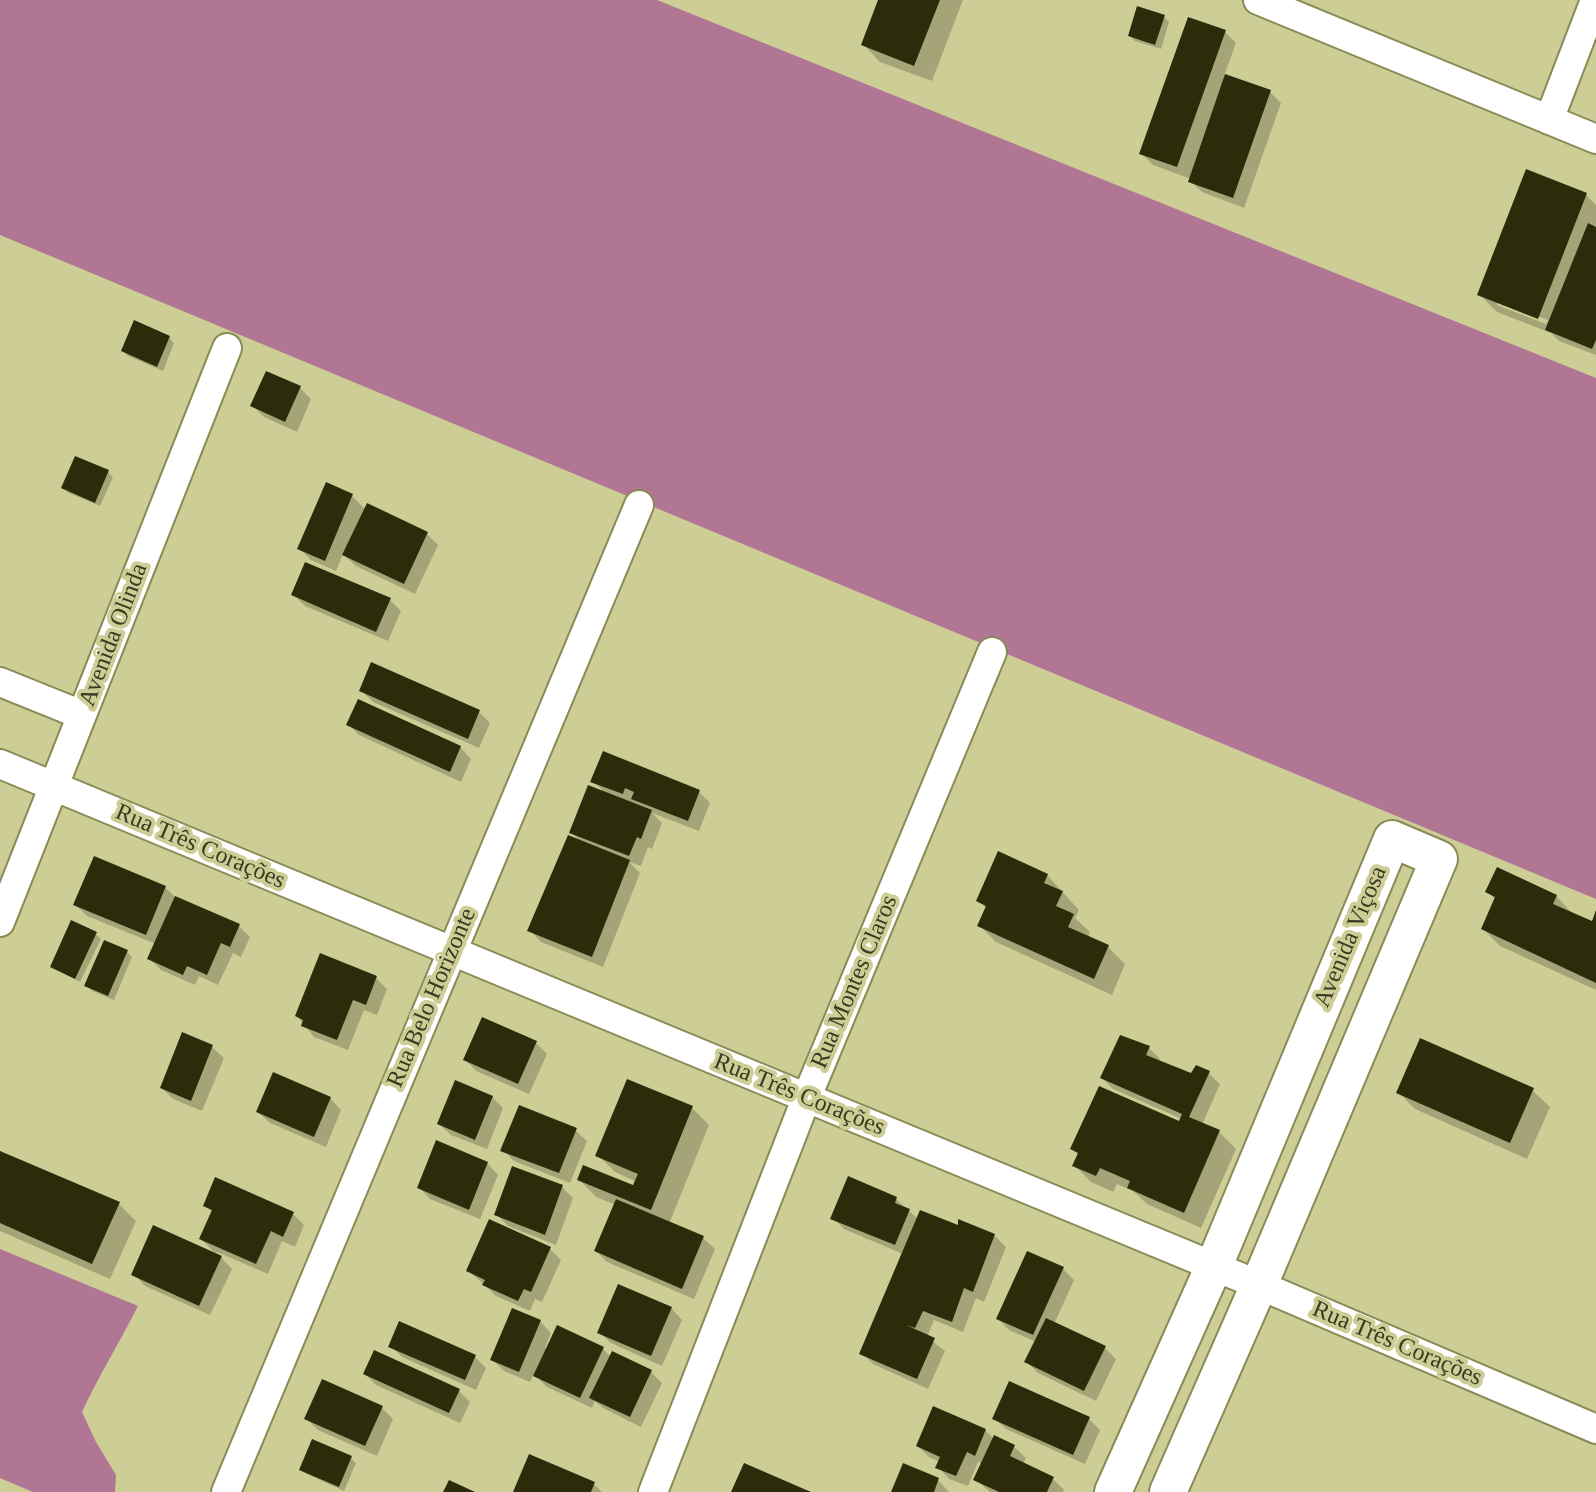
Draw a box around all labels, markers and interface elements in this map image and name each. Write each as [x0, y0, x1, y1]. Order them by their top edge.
street label: Avenida Olinda [74, 559, 154, 711]
street label: Rua Três Corações [111, 798, 289, 896]
street label: Avenida Viçosa [1308, 862, 1394, 1012]
street label: Rua Montes Claros [806, 891, 904, 1073]
street label: Rua Belo Horizonte [381, 904, 483, 1092]
street label: Rua Três Corações [709, 1048, 889, 1142]
street label: Rua Três Corações [1308, 1295, 1486, 1393]

